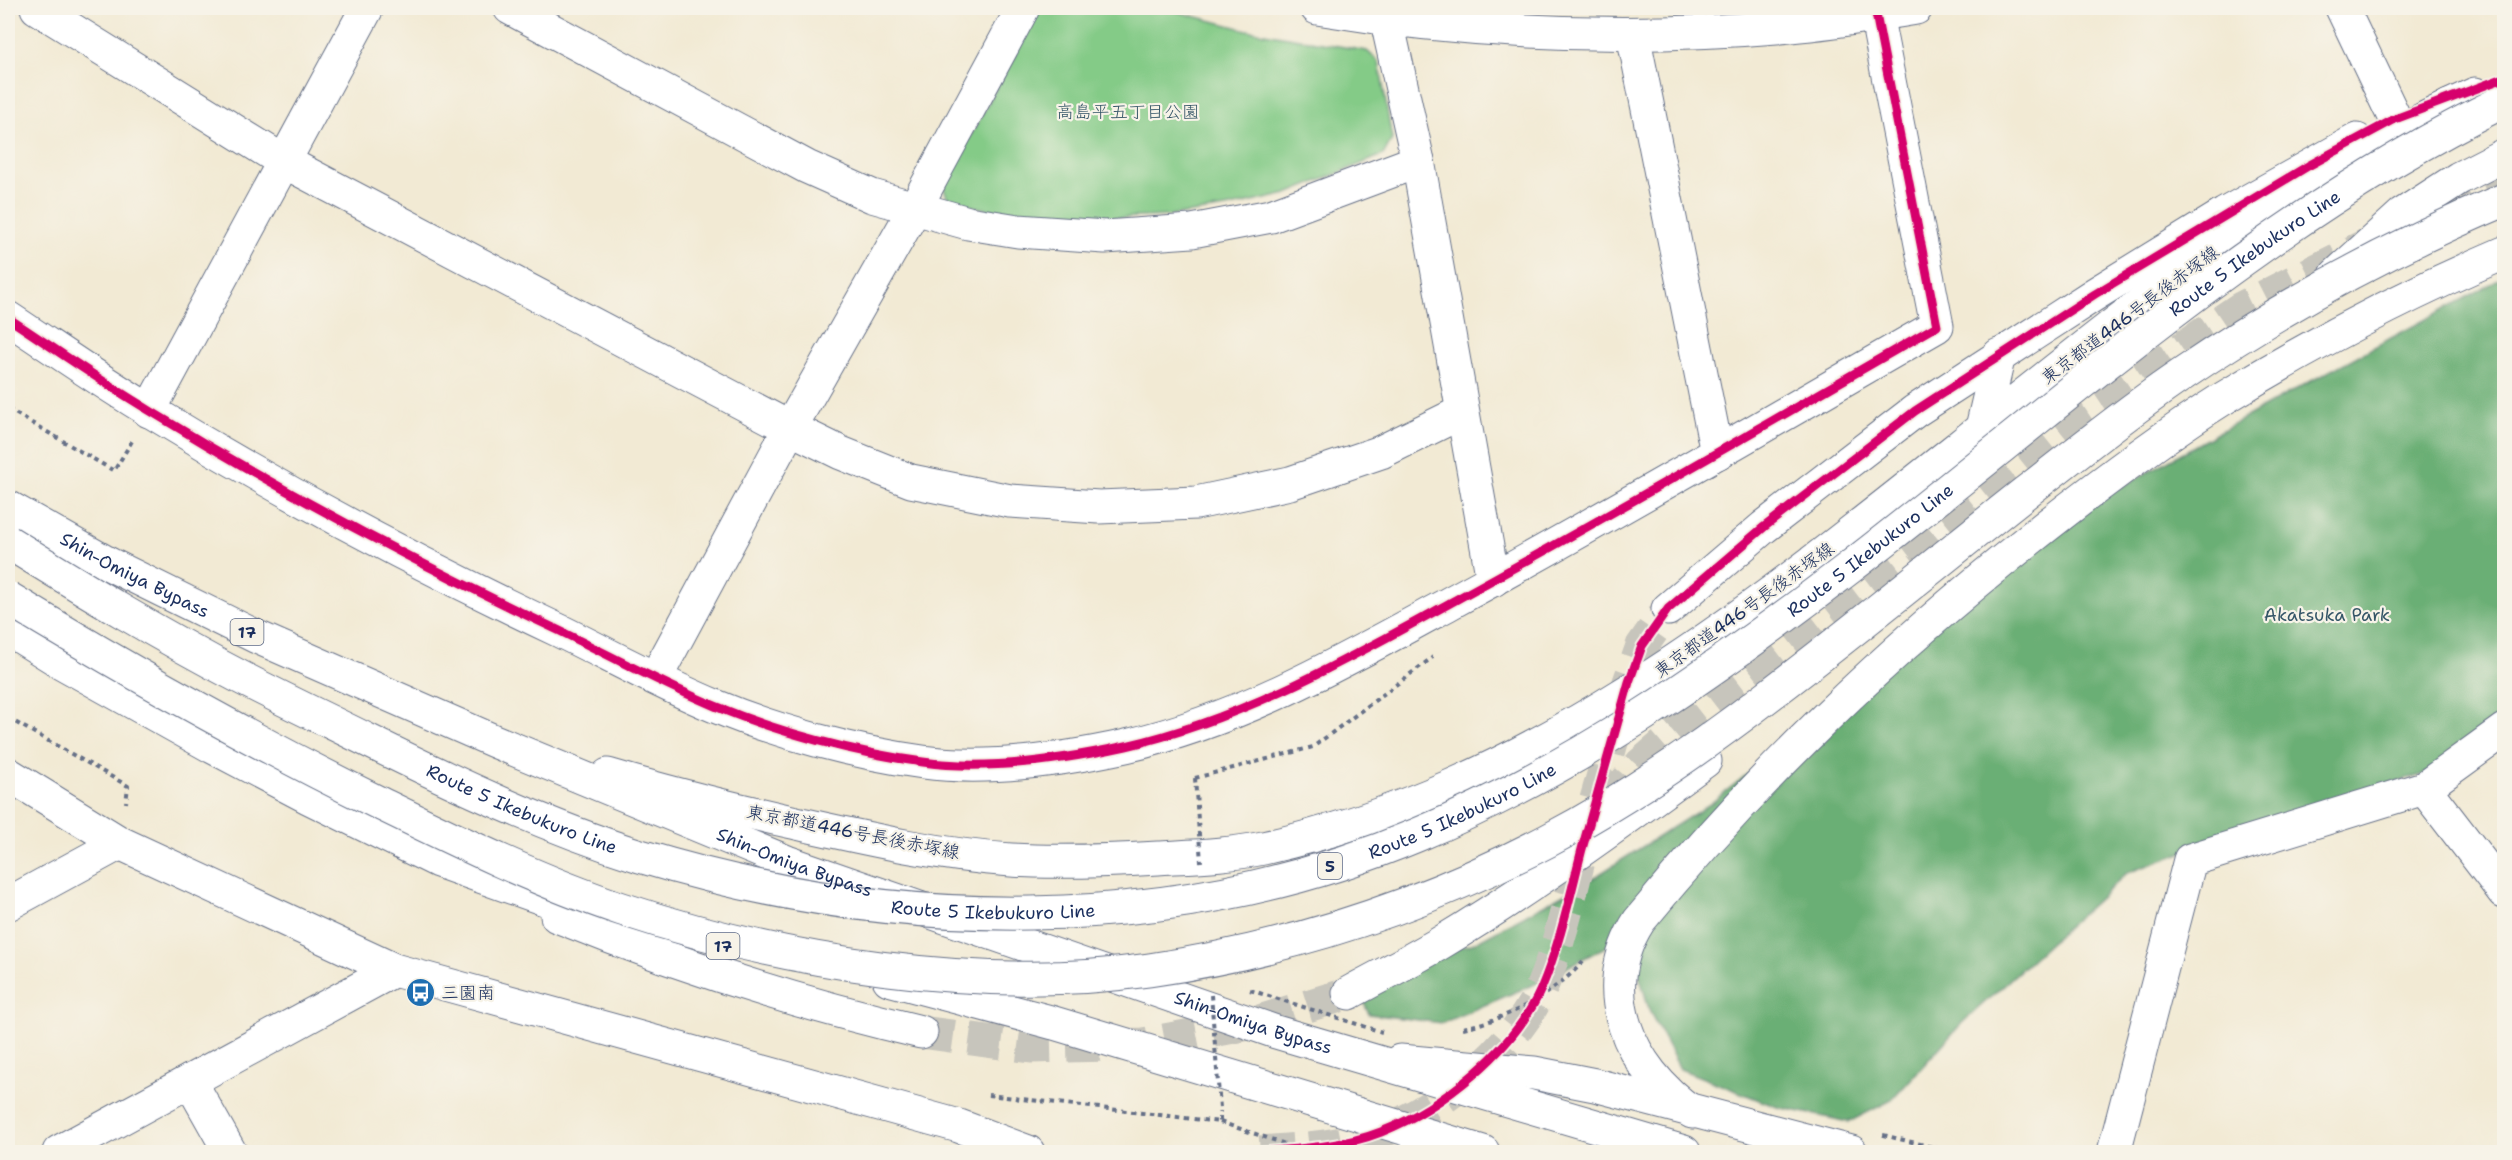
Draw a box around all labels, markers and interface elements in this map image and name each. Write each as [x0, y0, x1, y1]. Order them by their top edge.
park label: 高島平五丁目公園 [1056, 100, 1200, 124]
street label: Route 5 Ikebukuro Line [2164, 185, 2345, 322]
street label: 東京都道446号長後赤塚線 [2036, 240, 2224, 390]
street label: Route 5 Ikebukuro Line [1782, 478, 1959, 623]
street label: Shin-Omiya Bypass [56, 527, 213, 624]
street label: 東京都道446号長後赤塚線 [1649, 537, 1839, 683]
park label: Akatsuka Park [2264, 603, 2390, 627]
road number: 17 [230, 619, 264, 645]
street label: Route 5 Ikebukuro Line [1365, 757, 1560, 865]
street label: Route 5 Ikebukuro Line [422, 759, 620, 860]
street label: 東京都道446号長後赤塚線 [744, 800, 962, 864]
street label: Shin-Omiya Bypass [713, 822, 876, 903]
road number: 5 [1318, 853, 1342, 879]
street label: Route 5 Ikebukuro Line [890, 895, 1096, 925]
road number: 17 [706, 933, 740, 959]
bus stop icon: 三園南 [404, 977, 436, 1009]
place label: 三園南 [441, 981, 495, 1005]
street label: Shin-Omiya Bypass [1171, 986, 1335, 1060]

